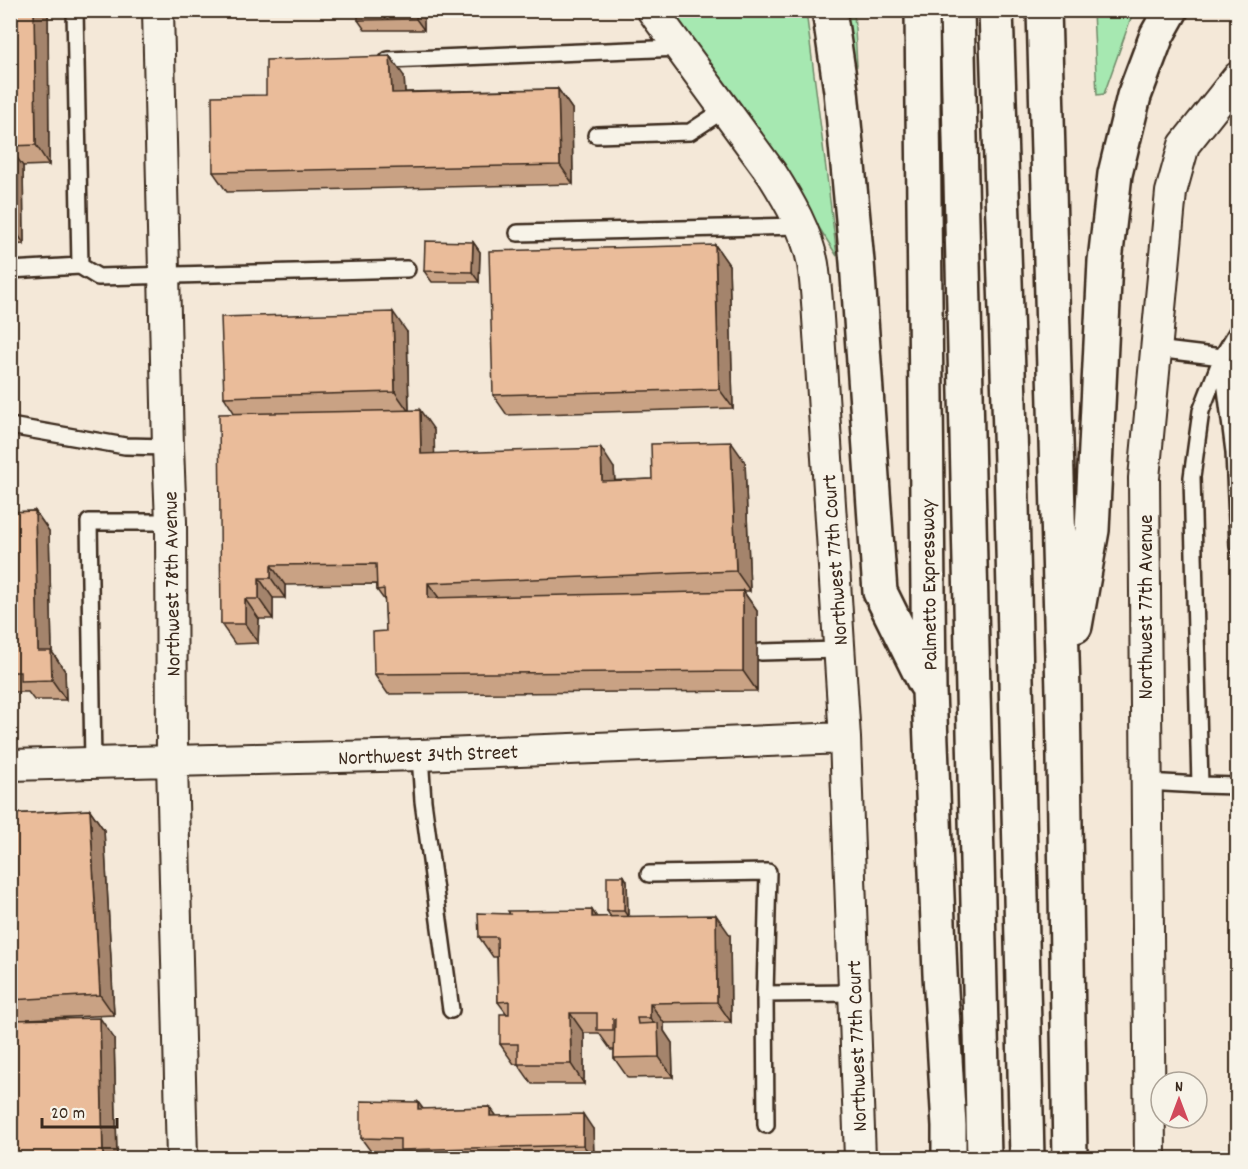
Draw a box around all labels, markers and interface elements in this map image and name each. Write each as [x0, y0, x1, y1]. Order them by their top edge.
street label: Northwest 77th Court [816, 473, 858, 646]
street label: Northwest 78th Avenue [157, 491, 191, 677]
street label: Palmetto Expressway [914, 499, 947, 671]
street label: Northwest 77th Avenue [1133, 515, 1163, 699]
street label: Northwest 34th Street [337, 739, 519, 775]
street label: Northwest 77th Court [841, 959, 877, 1132]
north arrow [1149, 1070, 1209, 1130]
text: N [1175, 1076, 1183, 1099]
scale bar [42, 1091, 117, 1129]
text: 20 m [51, 1102, 85, 1127]

